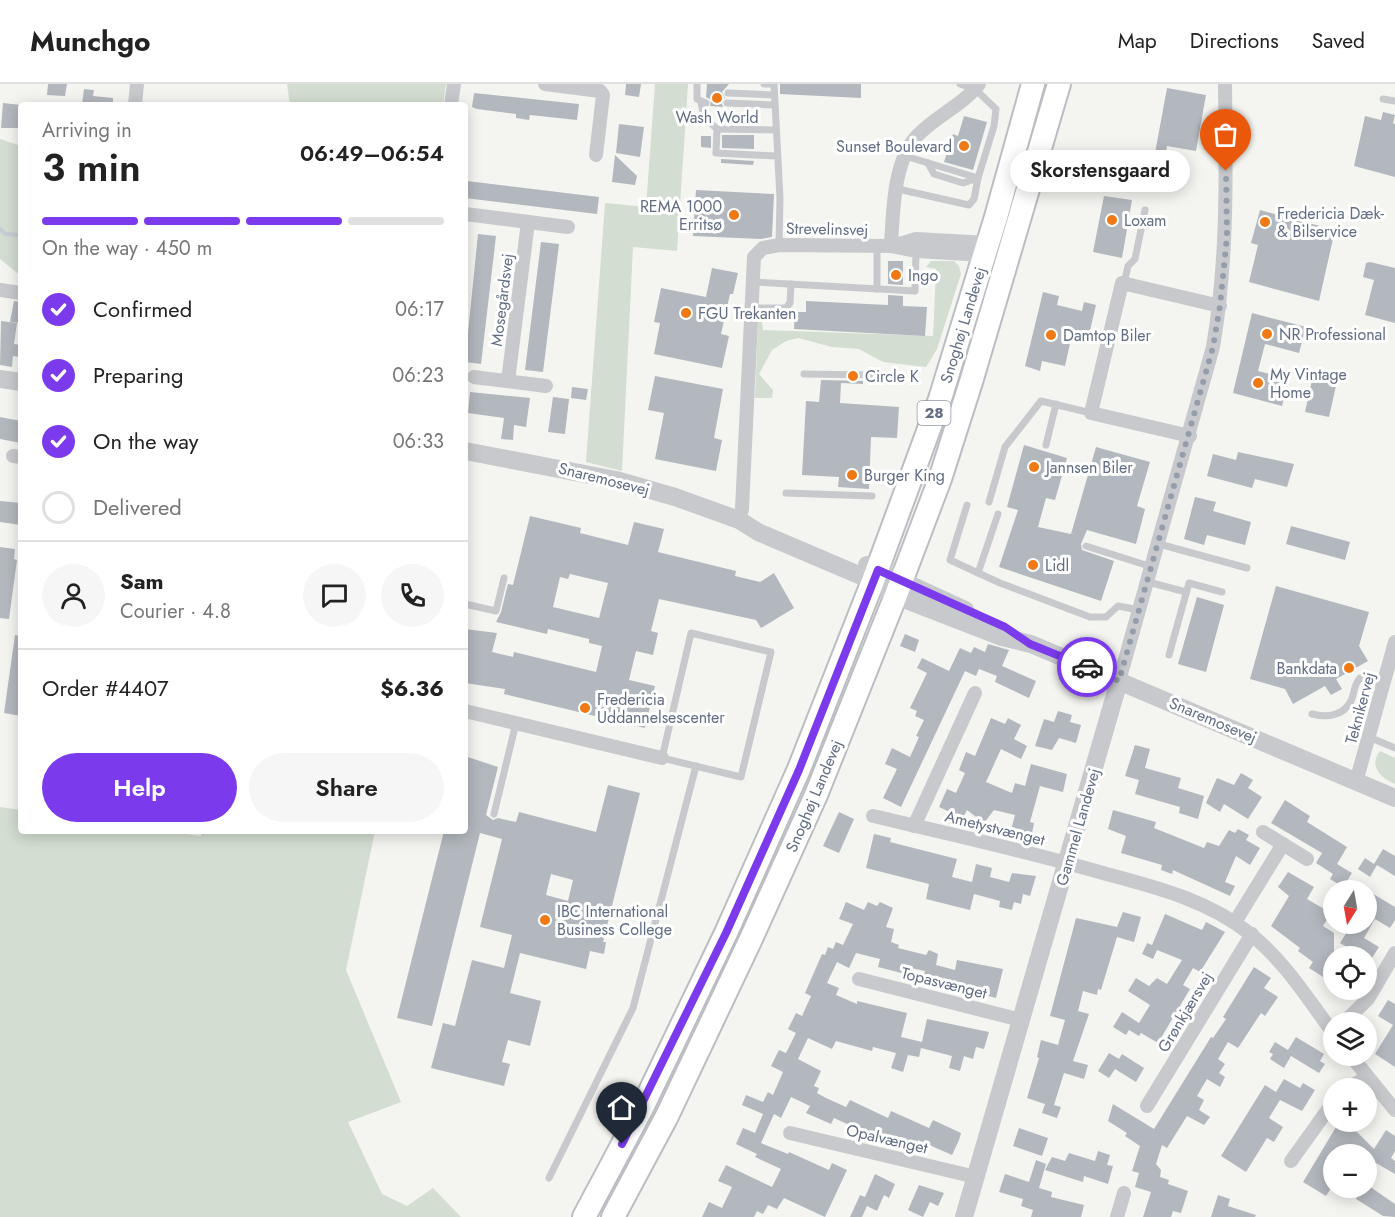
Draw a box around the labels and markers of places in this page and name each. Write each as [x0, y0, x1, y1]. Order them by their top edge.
marker: Wash World [710, 91, 724, 105]
place label: Wash World [675, 106, 759, 129]
pin [1200, 109, 1251, 171]
place label: Sunset Boulevard [836, 135, 952, 158]
marker: Sunset Boulevard [957, 139, 971, 153]
callout: Skorstensgaard [1010, 150, 1190, 192]
place label: REMA 1000 Erritsø [640, 195, 722, 236]
place label: Fredericia Dæk- & Bilservice [1277, 202, 1385, 243]
marker: REMA 1000 Erritsø [727, 208, 741, 222]
place label: Loxam [1124, 209, 1167, 232]
marker: Loxam [1105, 213, 1119, 227]
marker: Fredericia Dæk- & Bilservice [1258, 215, 1272, 229]
place label: Ingo [908, 264, 938, 287]
marker: Ingo [889, 268, 903, 282]
place label: FGU Trekanten [698, 302, 796, 325]
marker: FGU Trekanten [679, 306, 693, 320]
place label: NR Professional [1279, 323, 1386, 346]
place label: Damtop Biler [1063, 324, 1152, 347]
marker: NR Professional [1260, 327, 1274, 341]
marker: Damtop Biler [1044, 328, 1058, 342]
place label: My Vintage Home [1270, 363, 1347, 404]
place label: Circle K [865, 365, 919, 388]
marker: Circle K [846, 369, 860, 383]
marker: My Vintage Home [1251, 376, 1265, 390]
place label: Jannsen Biler [1044, 456, 1133, 479]
marker: Jannsen Biler [1027, 460, 1041, 474]
place label: Burger King [864, 464, 945, 487]
marker: Burger King [845, 468, 859, 482]
place label: Lidl [1045, 554, 1069, 577]
marker: Lidl [1026, 558, 1040, 572]
place label: Bankdata [1277, 657, 1337, 680]
marker: Bankdata [1342, 661, 1356, 675]
place label: Fredericia Uddannelsescenter [597, 688, 725, 729]
marker: Fredericia Uddannelsescenter [578, 701, 592, 715]
place label: IBC International Business College [557, 900, 672, 941]
marker: IBC International Business College [538, 913, 552, 927]
pin [596, 1082, 647, 1144]

